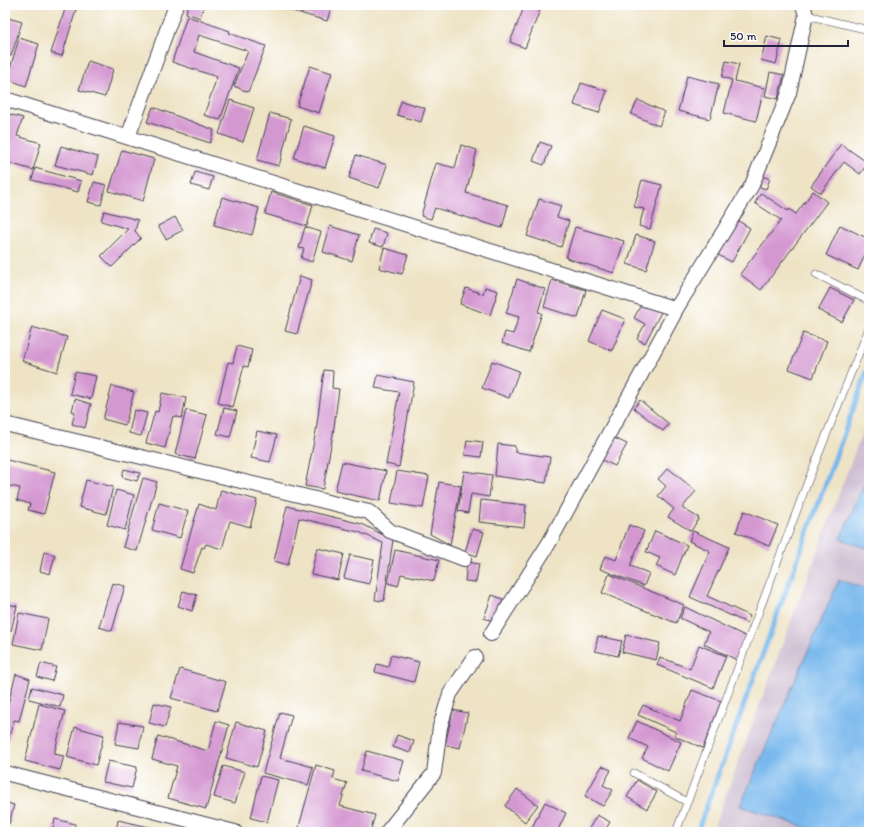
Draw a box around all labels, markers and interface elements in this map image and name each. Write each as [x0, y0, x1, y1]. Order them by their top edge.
scale bar [724, 22, 848, 48]
text: 50 m [730, 29, 756, 43]

